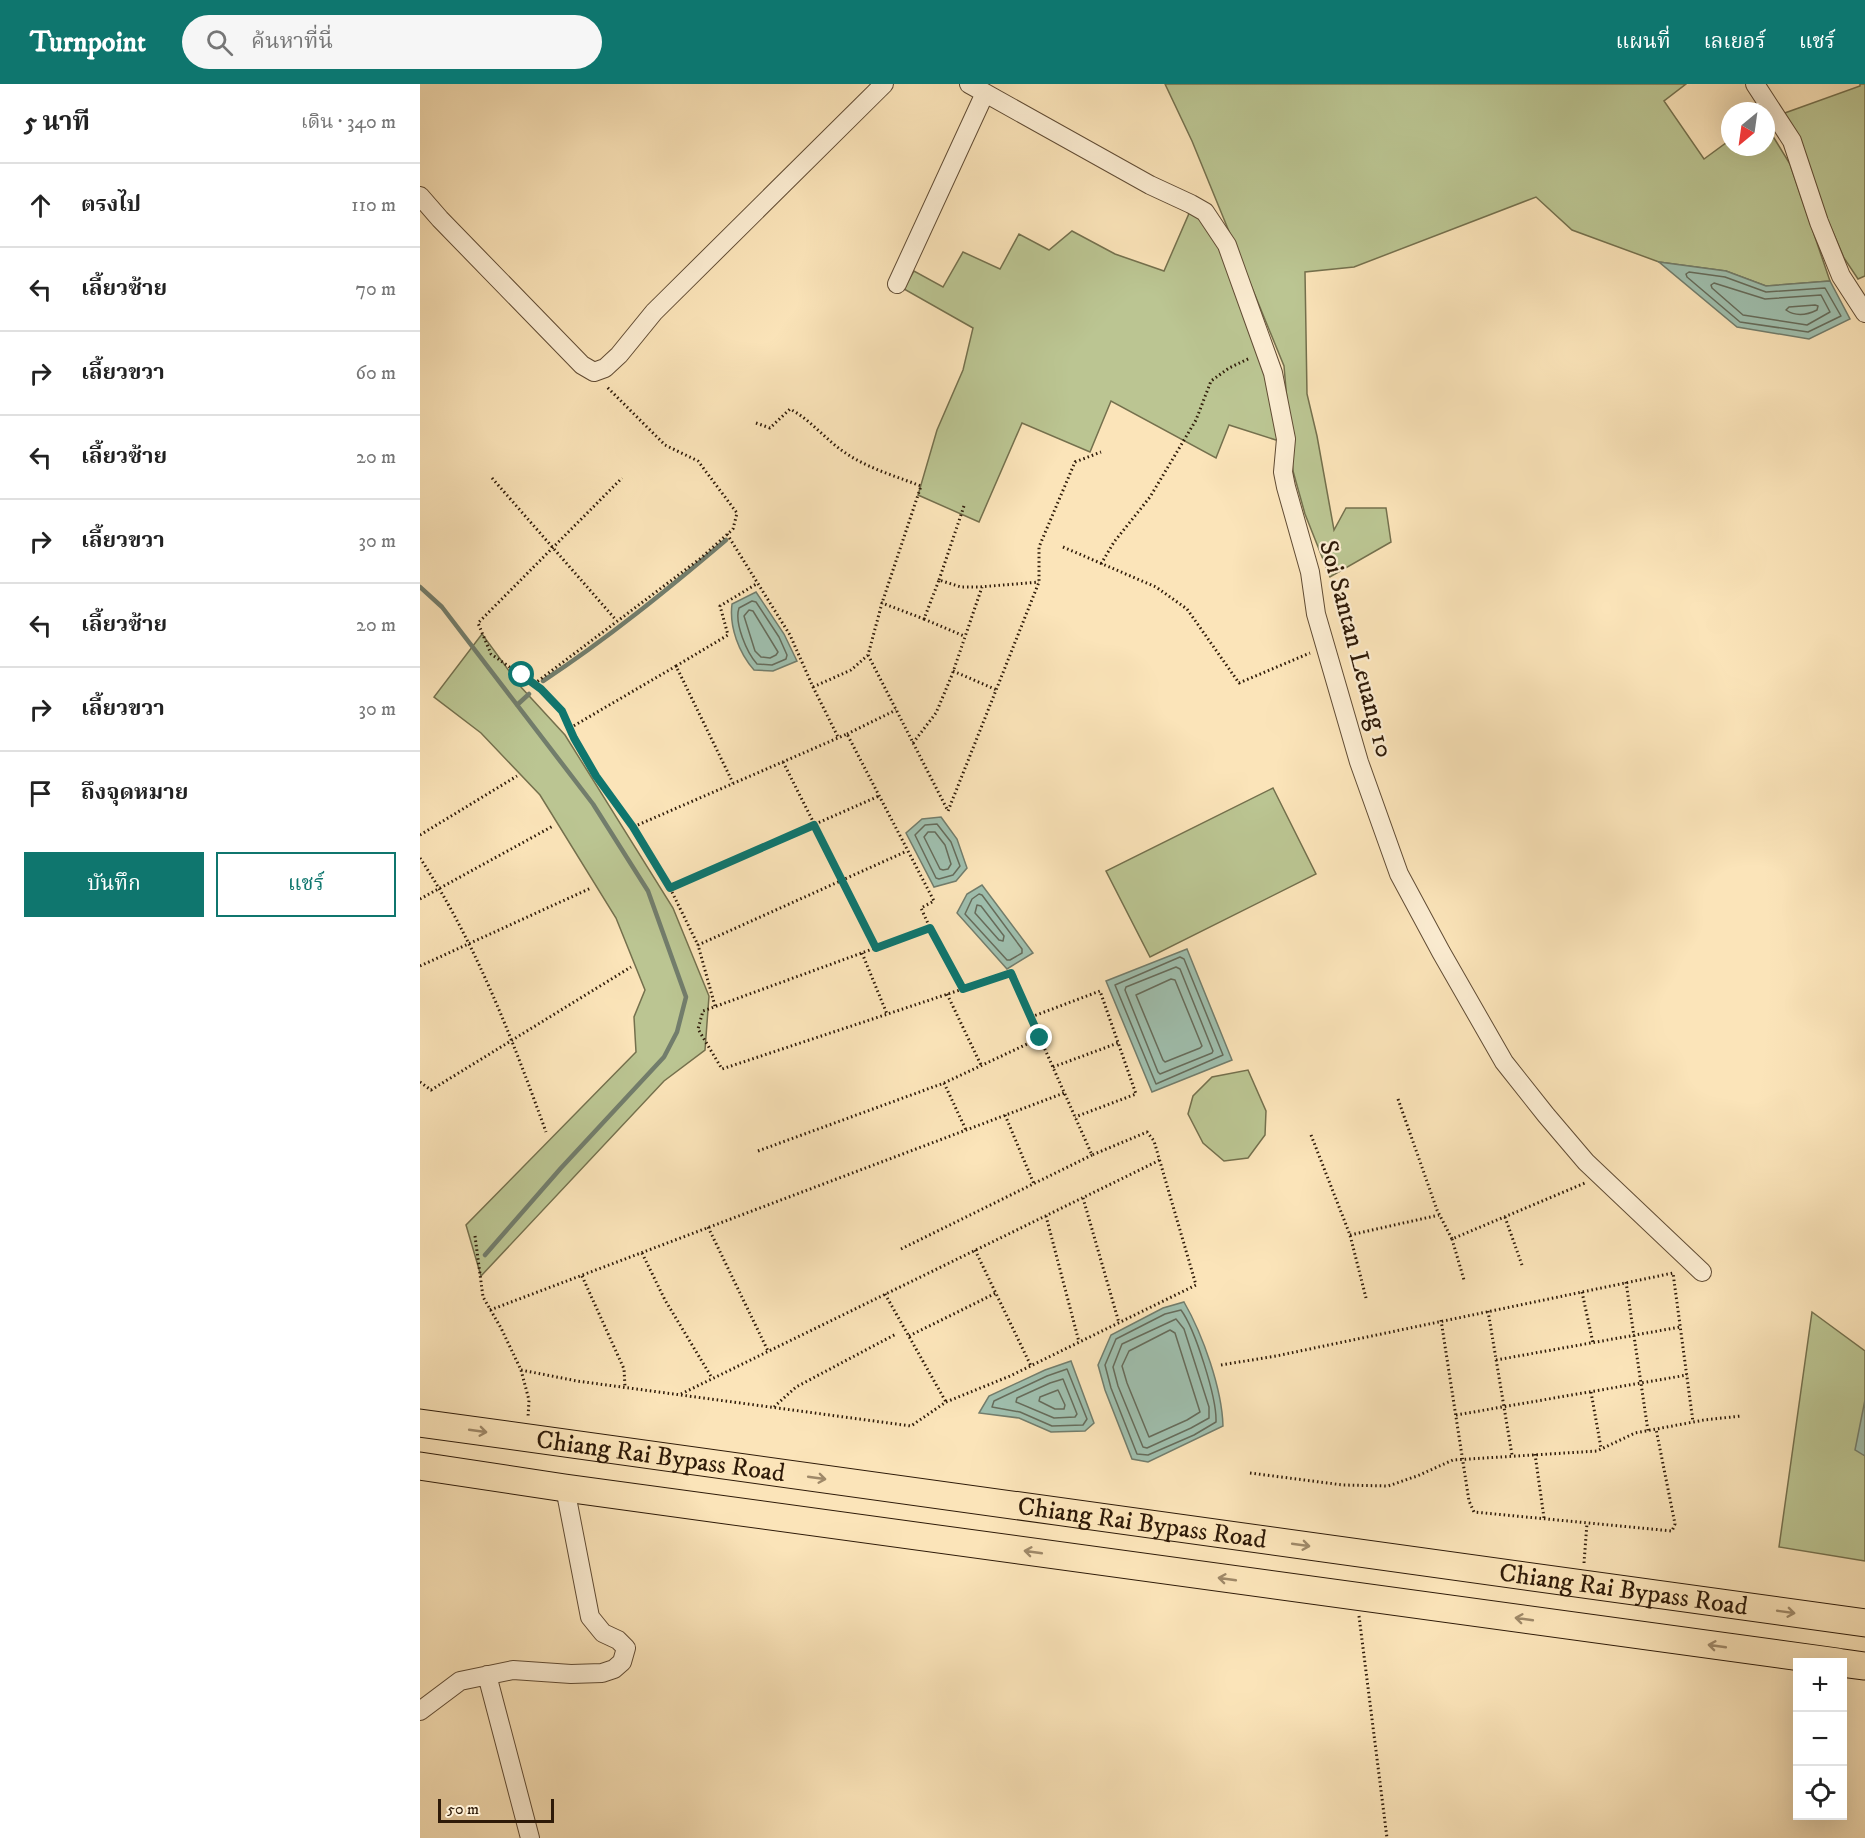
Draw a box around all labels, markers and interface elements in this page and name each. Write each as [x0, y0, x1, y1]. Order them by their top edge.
search box [182, 15, 602, 69]
text: Turnpoint [30, 25, 146, 60]
icon: search [203, 26, 236, 59]
text: ค้นหาที่นี่ [251, 28, 333, 55]
text: แผนที่ [1616, 29, 1671, 55]
text: เลเยอร์ [1704, 29, 1766, 55]
text: แชร์ [1799, 29, 1835, 55]
north arrow [1721, 102, 1775, 156]
text: 5 นาที [24, 106, 90, 139]
text: เดิน · 340 m [301, 110, 396, 135]
icon: ahead [24, 189, 57, 222]
text: ตรงไป [81, 191, 141, 218]
text: 110 m [351, 193, 396, 218]
icon: left [24, 273, 57, 306]
text: เลี้ยวซ้าย [81, 275, 167, 302]
text: 70 m [355, 277, 396, 302]
icon: right [24, 357, 57, 390]
text: เลี้ยวขวา [81, 359, 165, 386]
text: 60 m [356, 361, 396, 386]
icon: left [24, 441, 57, 474]
text: เลี้ยวซ้าย [81, 443, 167, 470]
text: 20 m [356, 445, 396, 470]
icon: right [24, 525, 57, 558]
text: เลี้ยวขวา [81, 527, 165, 554]
text: 30 m [358, 529, 396, 554]
street label: Soi Santan Leuang 10 [1311, 537, 1401, 761]
icon: left [24, 609, 57, 642]
text: เลี้ยวซ้าย [81, 611, 167, 638]
text: 20 m [356, 613, 396, 638]
route start [508, 661, 534, 687]
icon: right [24, 693, 57, 726]
text: เลี้ยวขวา [81, 695, 165, 722]
text: 30 m [358, 697, 396, 722]
icon: arrive [24, 777, 57, 810]
text: ถึงจุดหมาย [81, 779, 188, 806]
button: บันทึก [24, 852, 204, 917]
button: แชร์ [216, 852, 396, 917]
route end [1026, 1024, 1052, 1050]
street label: Chiang Rai Bypass Road [534, 1423, 787, 1490]
one-way arrow [468, 1425, 487, 1436]
one-way arrow [806, 1472, 826, 1483]
street label: Chiang Rai Bypass Road [1016, 1489, 1269, 1556]
one-way arrow [1291, 1540, 1311, 1551]
one-way arrow [1024, 1546, 1044, 1557]
street label: Chiang Rai Bypass Road [1497, 1556, 1750, 1623]
one-way arrow [1217, 1573, 1237, 1584]
one-way arrow [1775, 1607, 1795, 1618]
one-way arrow [1514, 1614, 1534, 1625]
one-way arrow [1708, 1640, 1727, 1651]
map controls [1793, 1658, 1847, 1820]
button: + [1793, 1658, 1847, 1712]
button: − [1793, 1712, 1847, 1766]
button: locate [1793, 1766, 1847, 1820]
scale bar [438, 1796, 554, 1824]
text: 50 m [447, 1799, 479, 1819]

